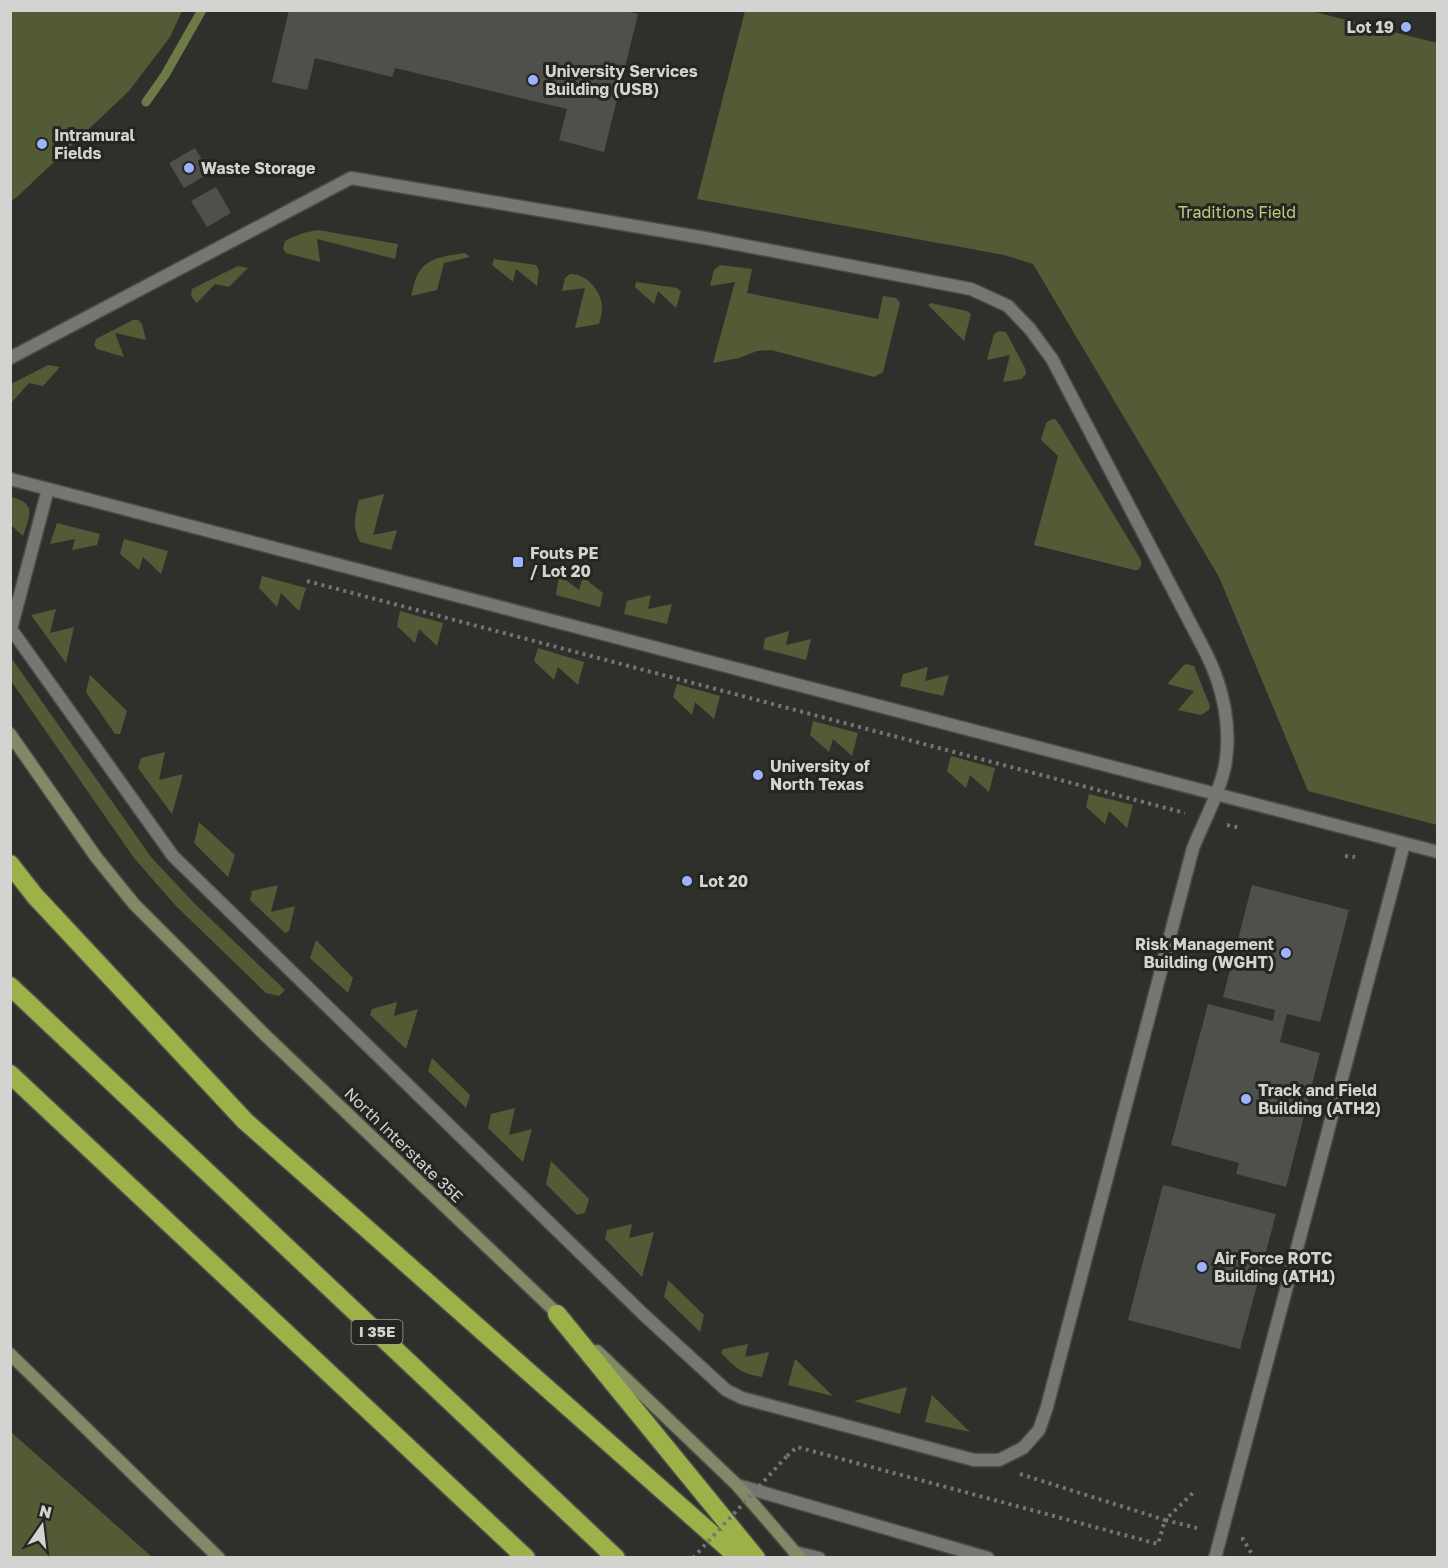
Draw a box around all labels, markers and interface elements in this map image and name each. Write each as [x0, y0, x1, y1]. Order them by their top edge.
place label: Lot 19 [1347, 17, 1394, 37]
marker: Lot 19 [1399, 20, 1413, 34]
place label: University Services Building (USB) [545, 61, 698, 99]
marker: University Services Building (USB) [526, 73, 540, 87]
place label: Intramural Fields [54, 125, 136, 163]
marker: Intramural Fields [35, 137, 49, 151]
place label: Waste Storage [201, 158, 315, 178]
marker: Waste Storage [182, 161, 196, 175]
park label: Traditions Field [1178, 202, 1296, 222]
place label: Fouts PE / Lot 20 [530, 543, 599, 581]
marker: Fouts PE / Lot 20 [511, 555, 525, 569]
place label: University of North Texas [770, 756, 870, 794]
marker: University of North Texas [751, 768, 765, 782]
place label: Lot 20 [699, 871, 748, 891]
marker: Lot 20 [680, 874, 694, 888]
place label: Risk Management Building (WGHT) [1135, 934, 1274, 972]
marker: Risk Management Building (WGHT) [1279, 946, 1293, 960]
place label: Track and Field Building (ATH2) [1258, 1080, 1381, 1118]
street label: North Interstate 35E [341, 1083, 467, 1207]
marker: Track and Field Building (ATH2) [1239, 1092, 1253, 1106]
place label: Air Force ROTC Building (ATH1) [1214, 1248, 1335, 1286]
marker: Air Force ROTC Building (ATH1) [1195, 1260, 1209, 1274]
road number: I 35E [352, 1320, 403, 1344]
north arrow [12, 1496, 72, 1556]
text: N [37, 1500, 54, 1523]

